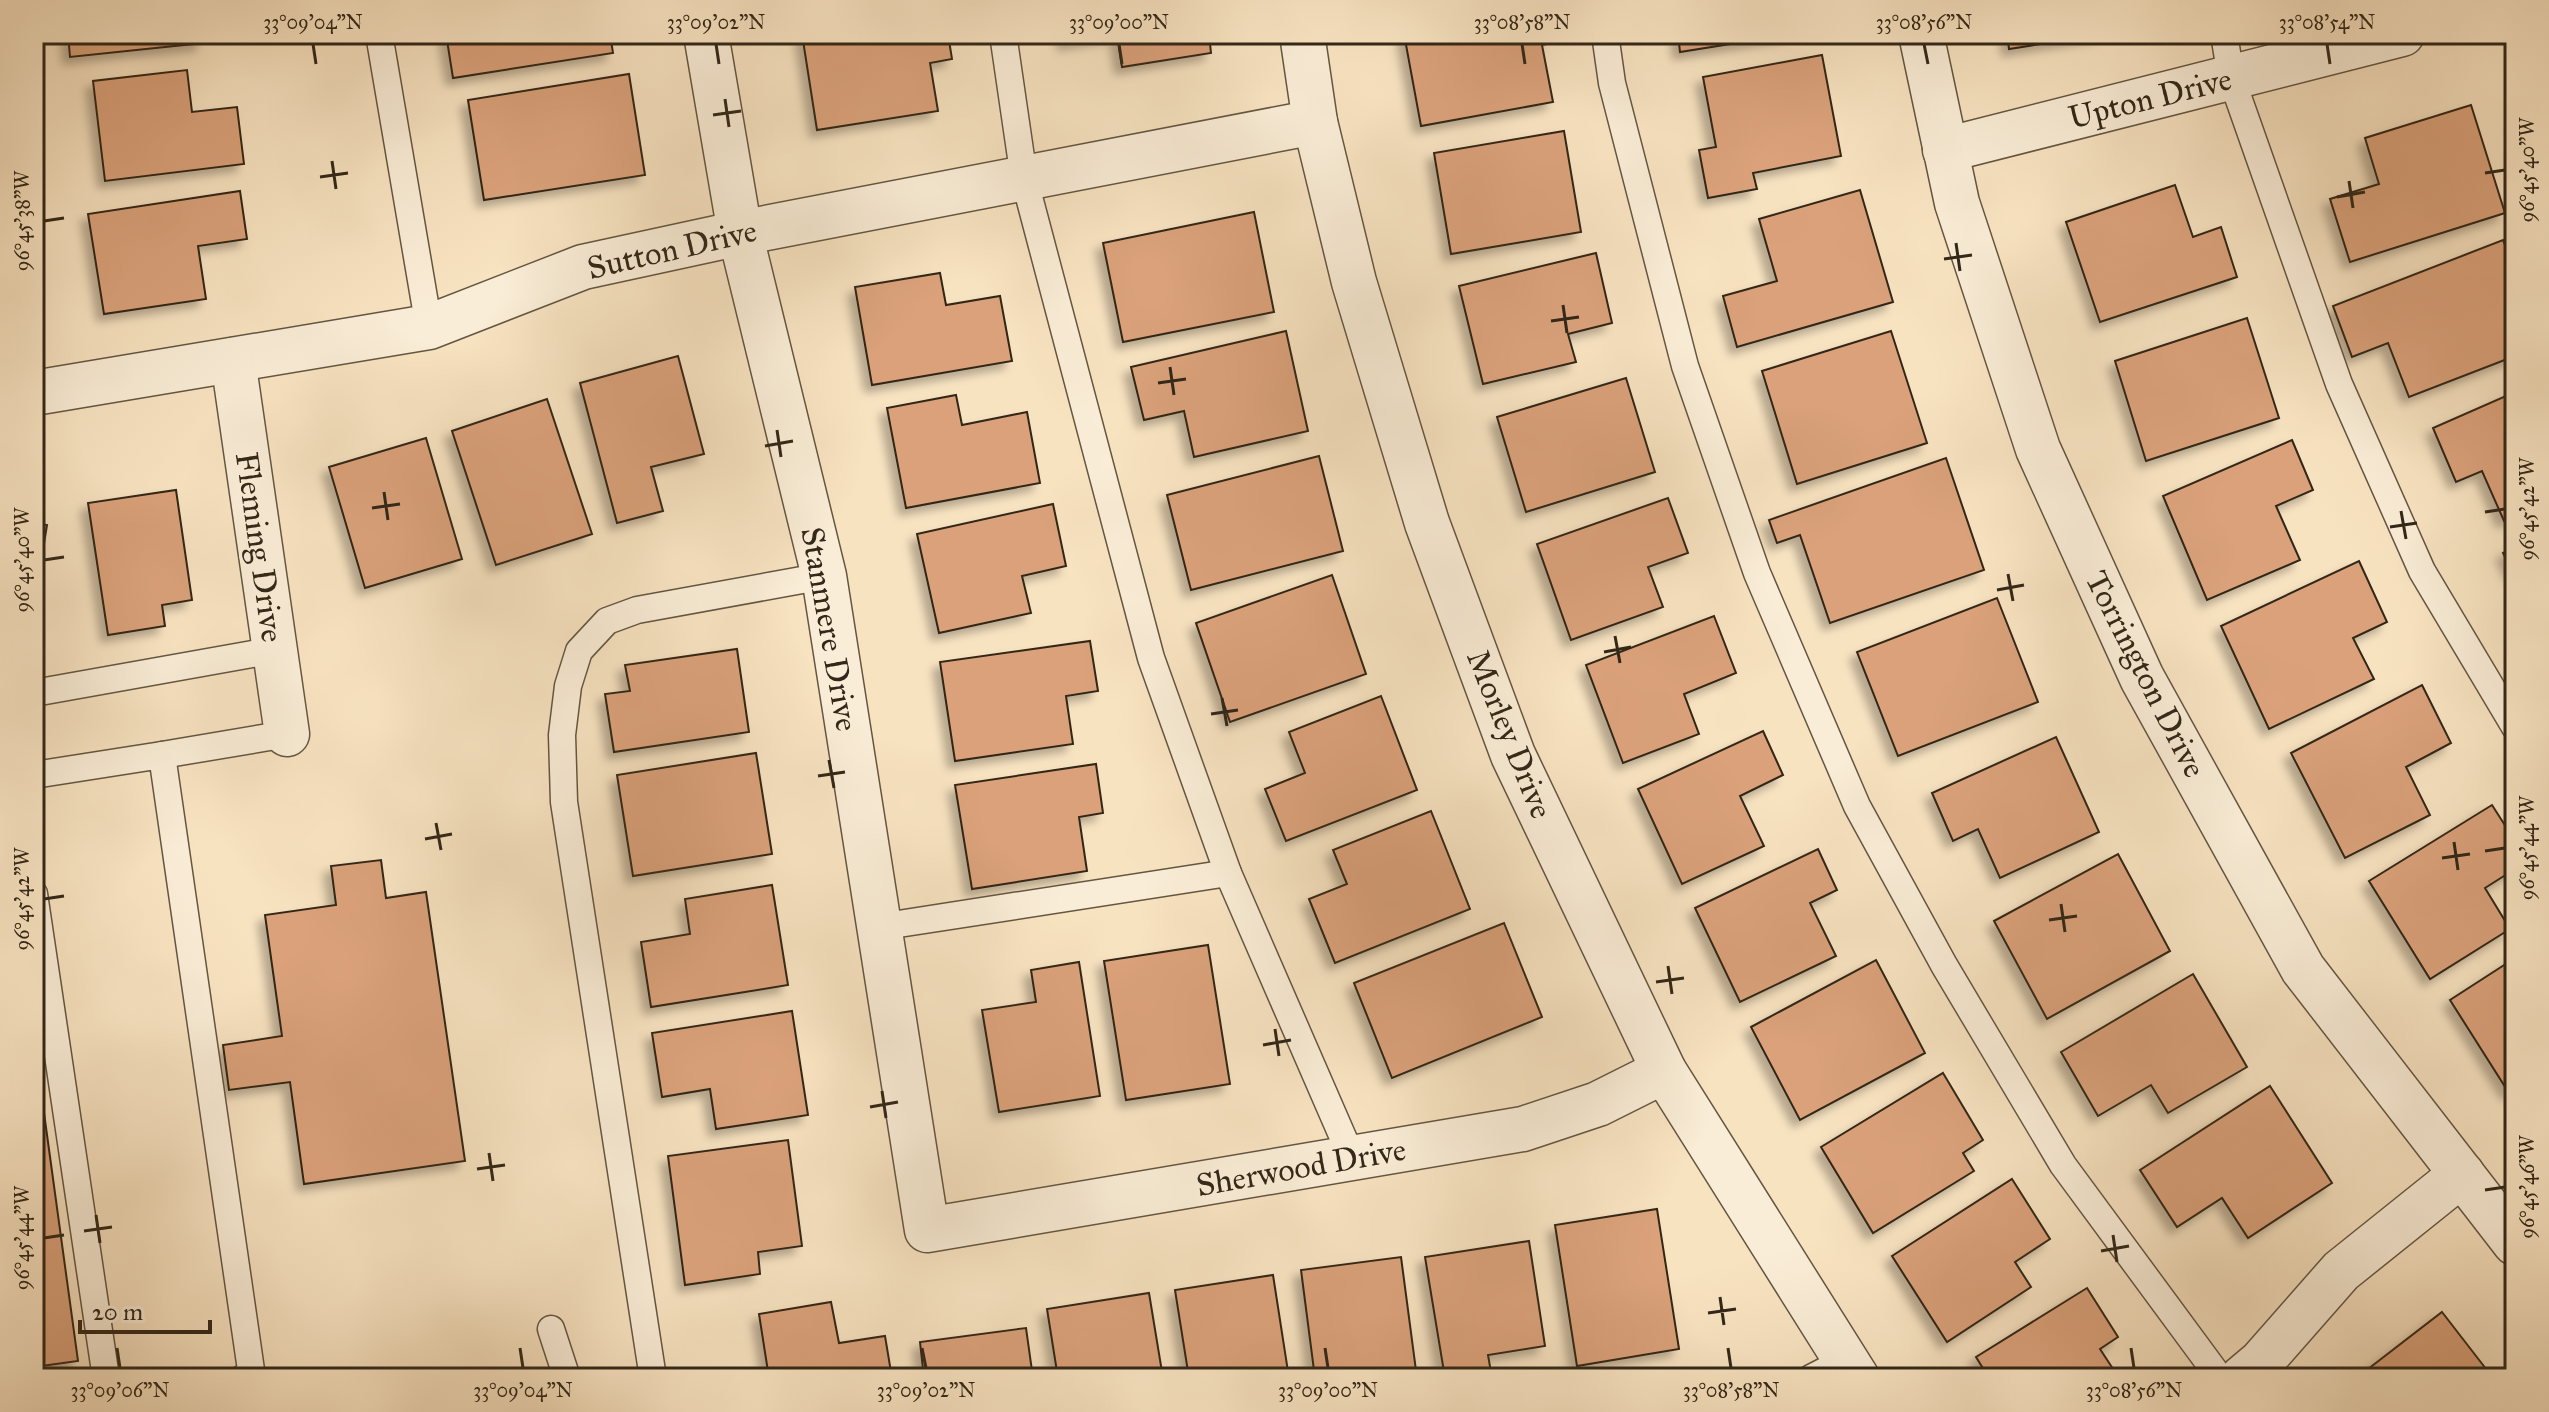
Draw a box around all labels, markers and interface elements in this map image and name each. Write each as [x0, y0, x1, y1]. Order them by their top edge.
text: 33°09'04"N [263, 10, 363, 34]
text: 33°09'02"N [667, 10, 765, 34]
text: 33°09'00"N [1069, 10, 1169, 34]
text: 33°08'58"N [1474, 10, 1570, 34]
text: 33°08'56"N [1876, 10, 1972, 34]
text: 33°08'54"N [2279, 10, 2375, 34]
street label: Upton Drive [2065, 59, 2236, 138]
text: 96°45'40"W [2515, 117, 2539, 222]
text: 96°45'38"W [10, 170, 34, 271]
street label: Sutton Drive [584, 211, 761, 288]
street label: Fleming Drive [227, 449, 292, 645]
text: 96°45'42"W [2515, 457, 2539, 560]
text: 96°45'40"W [10, 507, 34, 612]
street label: Stanmere Drive [792, 524, 867, 734]
street label: Torrington Drive [2077, 564, 2214, 784]
street label: Morley Drive [1458, 644, 1561, 824]
text: 96°45'44"W [2515, 795, 2539, 900]
text: 96°45'42"W [10, 847, 34, 950]
street label: Sherwood Drive [1193, 1130, 1409, 1205]
text: 96°45'46"W [2515, 1134, 2539, 1239]
text: 96°45'44"W [10, 1185, 34, 1290]
scale bar [80, 1284, 210, 1334]
text: 20 m [92, 1297, 143, 1327]
text: 33°09'06"N [71, 1378, 169, 1402]
text: 33°09'04"N [473, 1378, 573, 1402]
text: 33°09'02"N [877, 1378, 975, 1402]
text: 33°09'00"N [1278, 1378, 1378, 1402]
text: 33°08'58"N [1683, 1378, 1779, 1402]
text: 33°08'56"N [2086, 1378, 2182, 1402]

